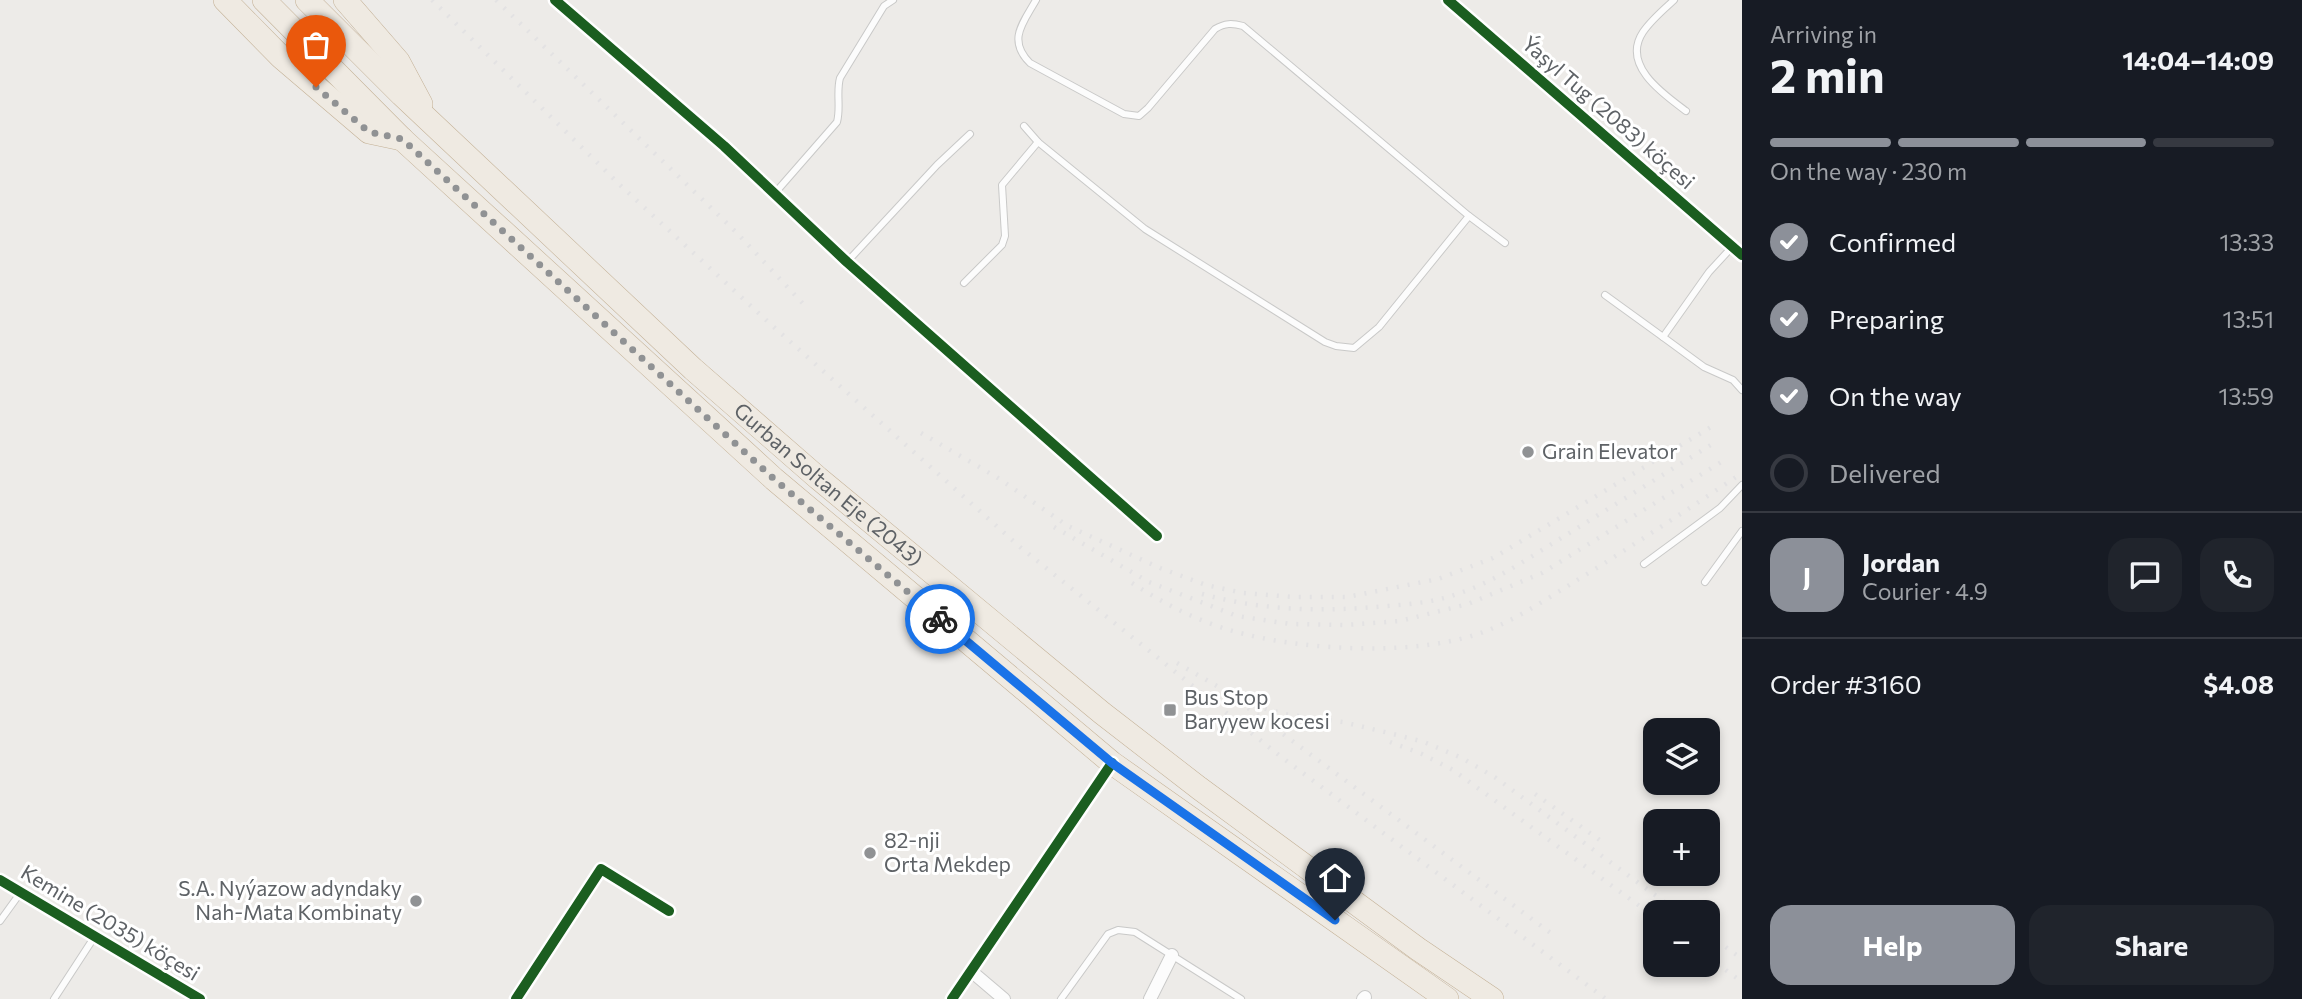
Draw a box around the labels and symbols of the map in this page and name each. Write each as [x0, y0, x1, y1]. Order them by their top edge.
pin [286, 15, 346, 87]
street label: Ýaşyl Tug (2083) köçesi [1518, 30, 1700, 194]
street label: Gurban Soltan Eje (2043) [730, 397, 928, 570]
place label: Grain Elevator [1542, 438, 1678, 463]
marker: Grain Elevator [1520, 444, 1536, 460]
courier [905, 584, 975, 654]
place label: Bus Stop Baryyew kocesi [1184, 684, 1330, 733]
marker: Bus Stop Baryyew kocesi [1162, 702, 1178, 718]
place label: 82-nji Orta Mekdep [884, 827, 1011, 876]
marker: 82-nji Orta Mekdep [862, 845, 878, 861]
pin [1305, 848, 1365, 920]
street label: Kemine (2035) köçesi [17, 858, 205, 985]
place label: S.A. Nyýazow adyndaky Nah-Mata Kombinaty [178, 875, 402, 924]
marker: S.A. Nyýazow adyndaky Nah-Mata Kombinaty [408, 893, 424, 909]

